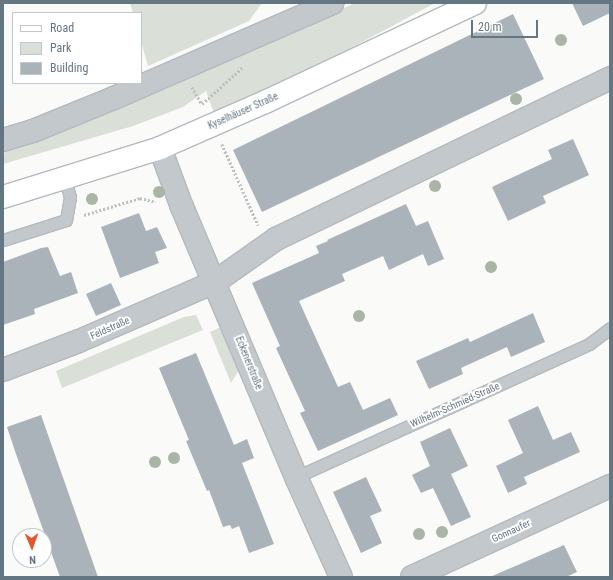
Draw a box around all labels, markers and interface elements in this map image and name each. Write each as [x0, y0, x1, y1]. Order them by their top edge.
legend [12, 12, 142, 84]
scale bar [473, 12, 540, 38]
text: 20 m [478, 20, 502, 34]
text: Road [50, 21, 74, 35]
text: Park [50, 41, 71, 55]
text: Building [50, 61, 88, 75]
street label: Kyselhäuser Straße [206, 90, 280, 132]
street label: Feldstraße [89, 314, 131, 342]
street label: Eckenerstraße [233, 335, 265, 391]
street label: Wilhelm-Schmied-Straße [409, 380, 501, 430]
street label: Gonnaufer [490, 517, 532, 545]
north arrow [12, 528, 52, 568]
text: N [29, 553, 36, 566]

